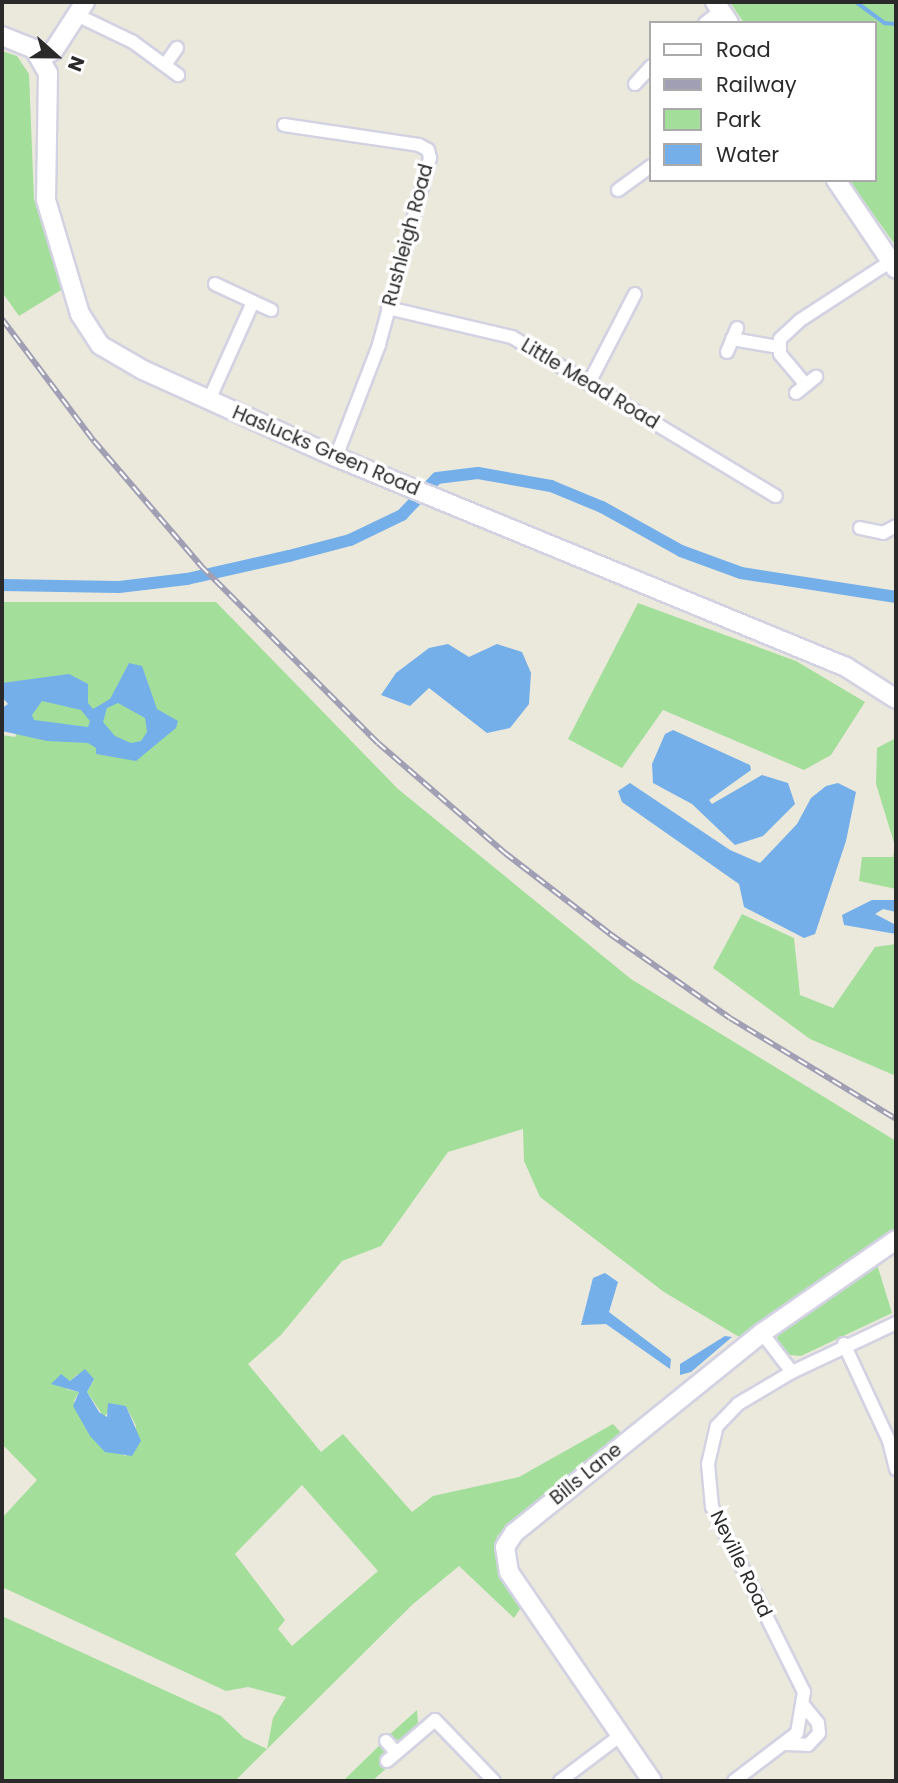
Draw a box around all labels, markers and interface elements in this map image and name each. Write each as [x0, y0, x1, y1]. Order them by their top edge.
north arrow [21, 21, 91, 91]
legend [650, 21, 877, 182]
text: Road [716, 35, 771, 64]
text: N [61, 52, 91, 75]
text: Railway [716, 70, 797, 99]
text: Park [716, 105, 761, 134]
text: Water [716, 140, 779, 169]
street label: Rushleigh Road [378, 161, 438, 309]
street label: Little Mead Road [517, 334, 663, 434]
street label: Haslucks Green Road [229, 401, 423, 501]
street label: Bills Lane [546, 1438, 626, 1510]
street label: Neville Road [705, 1507, 777, 1621]

